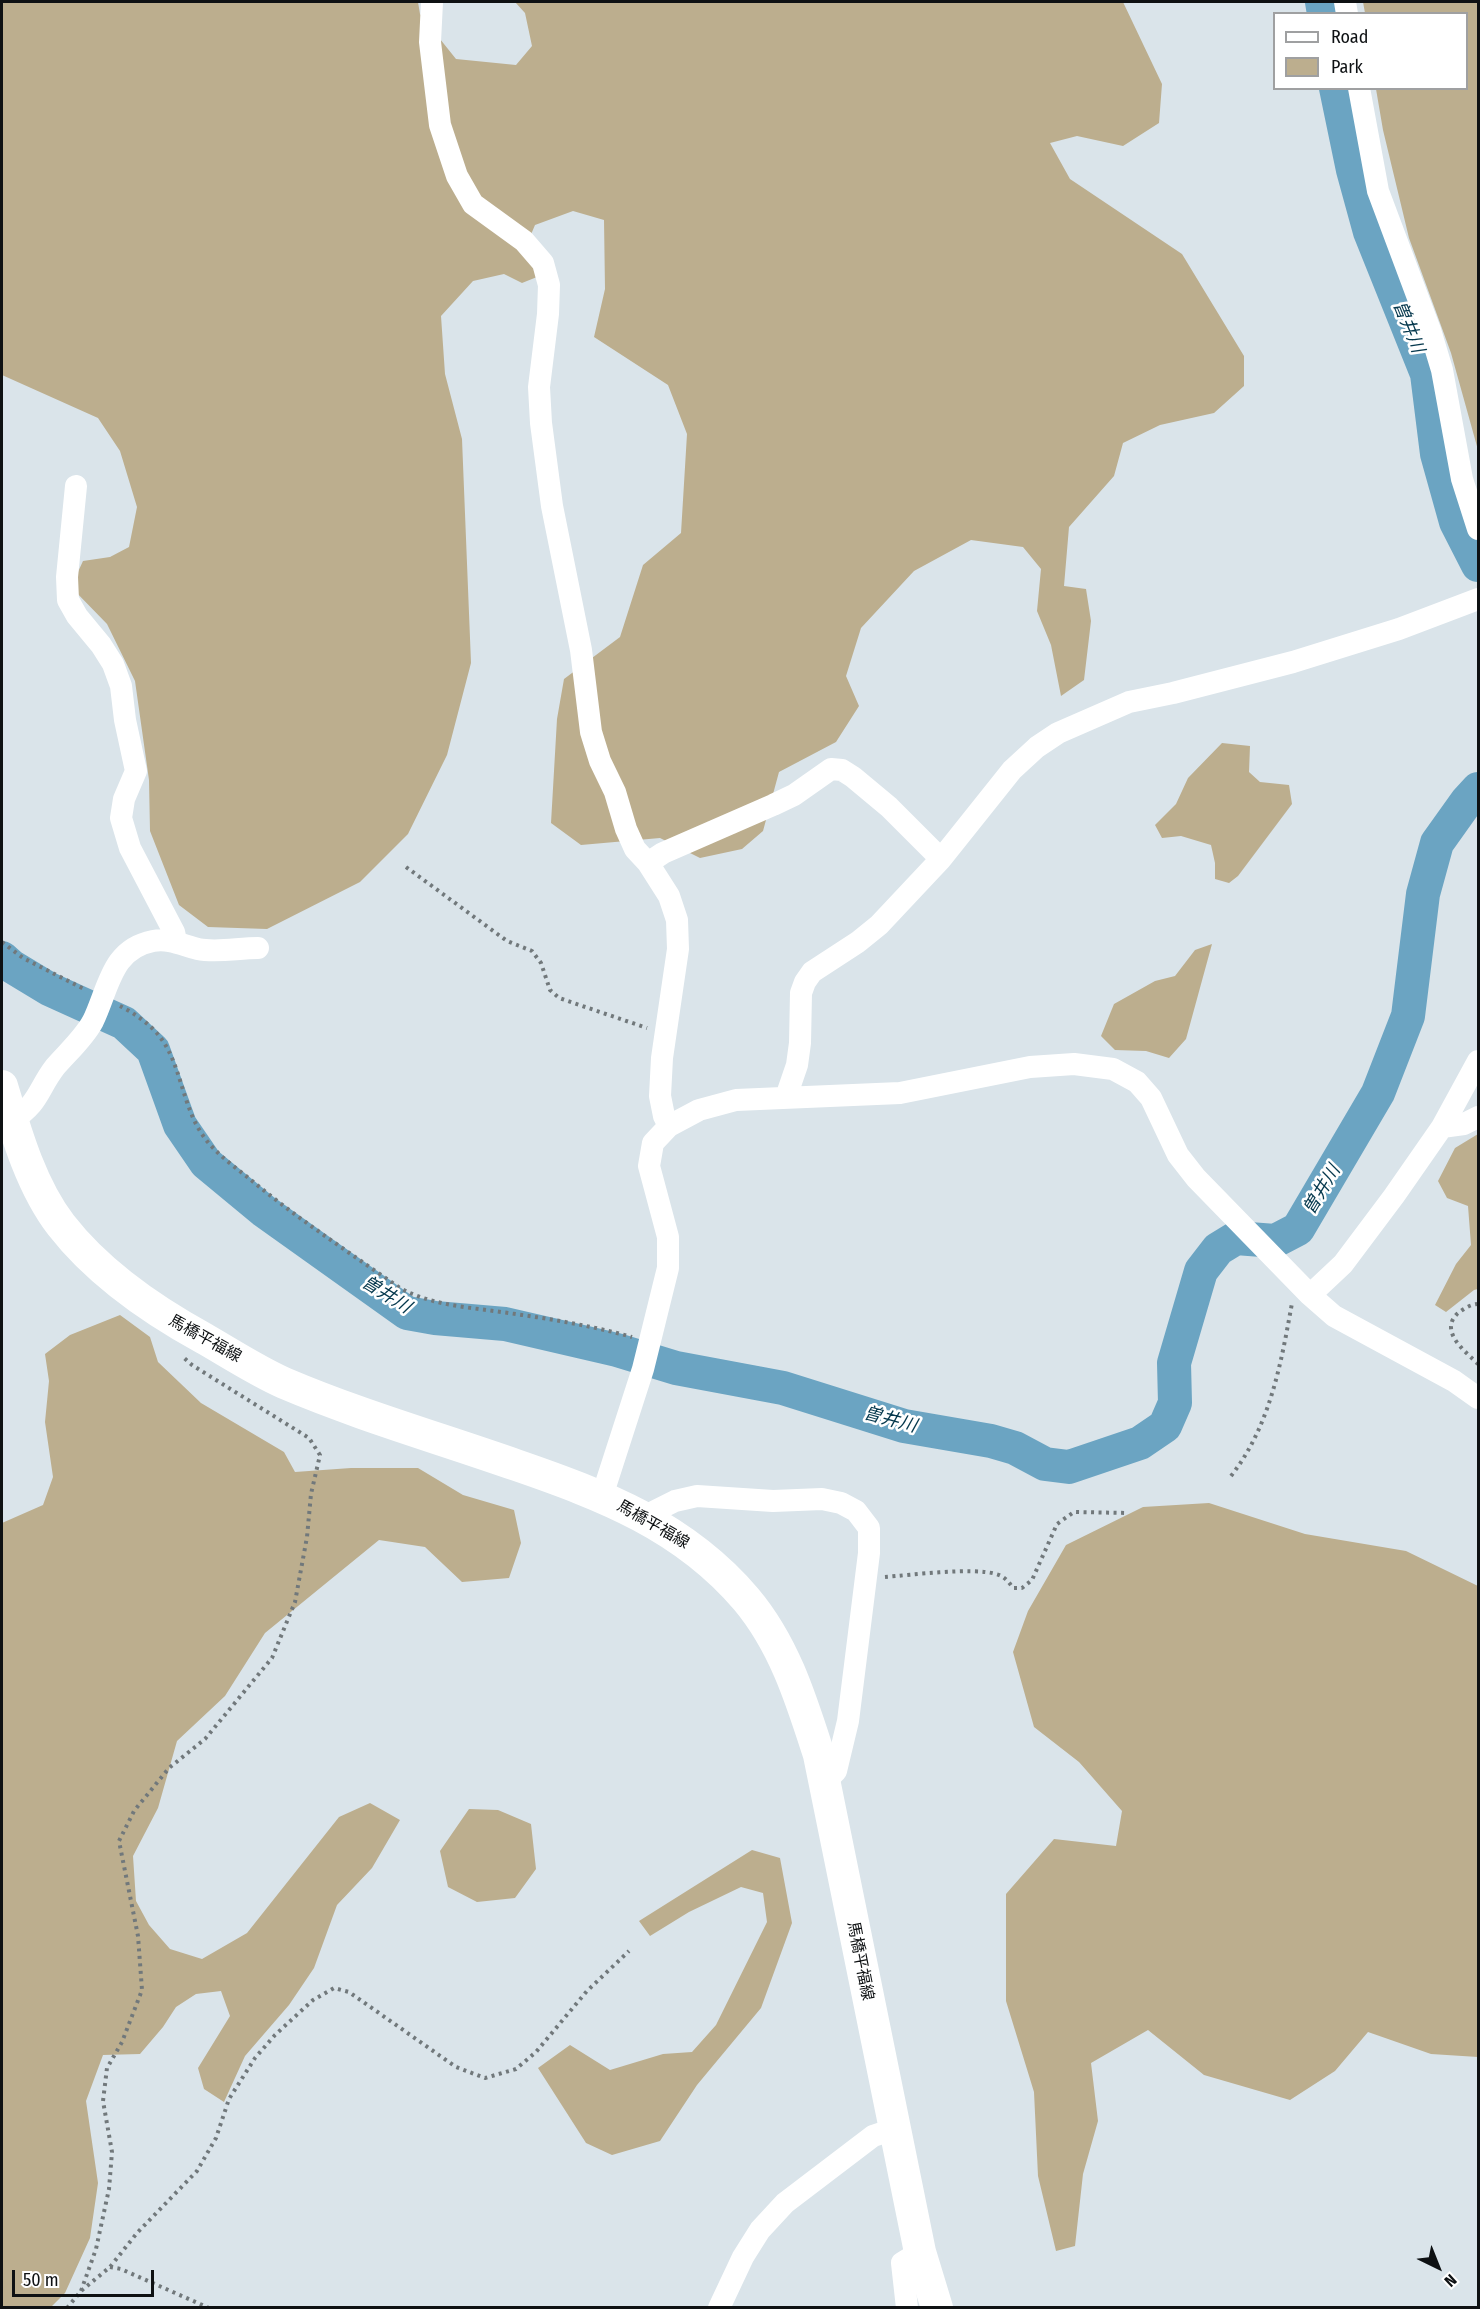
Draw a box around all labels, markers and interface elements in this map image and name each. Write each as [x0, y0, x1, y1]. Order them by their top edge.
legend [1273, 12, 1468, 90]
text: Road [1331, 26, 1368, 48]
text: Park [1331, 56, 1363, 78]
water label: 曽井川 [1388, 298, 1428, 356]
water label: 曽井川 [1299, 1161, 1345, 1219]
water label: 曽井川 [357, 1272, 415, 1318]
street label: 馬橋平福線 [165, 1311, 245, 1367]
water label: 曽井川 [861, 1403, 919, 1437]
street label: 馬橋平福線 [614, 1497, 692, 1553]
street label: 馬橋平福線 [843, 1920, 877, 2002]
north arrow [1408, 2237, 1468, 2297]
scale bar [15, 2258, 158, 2296]
text: 50 m [23, 2269, 59, 2291]
text: N [1441, 2270, 1461, 2291]

